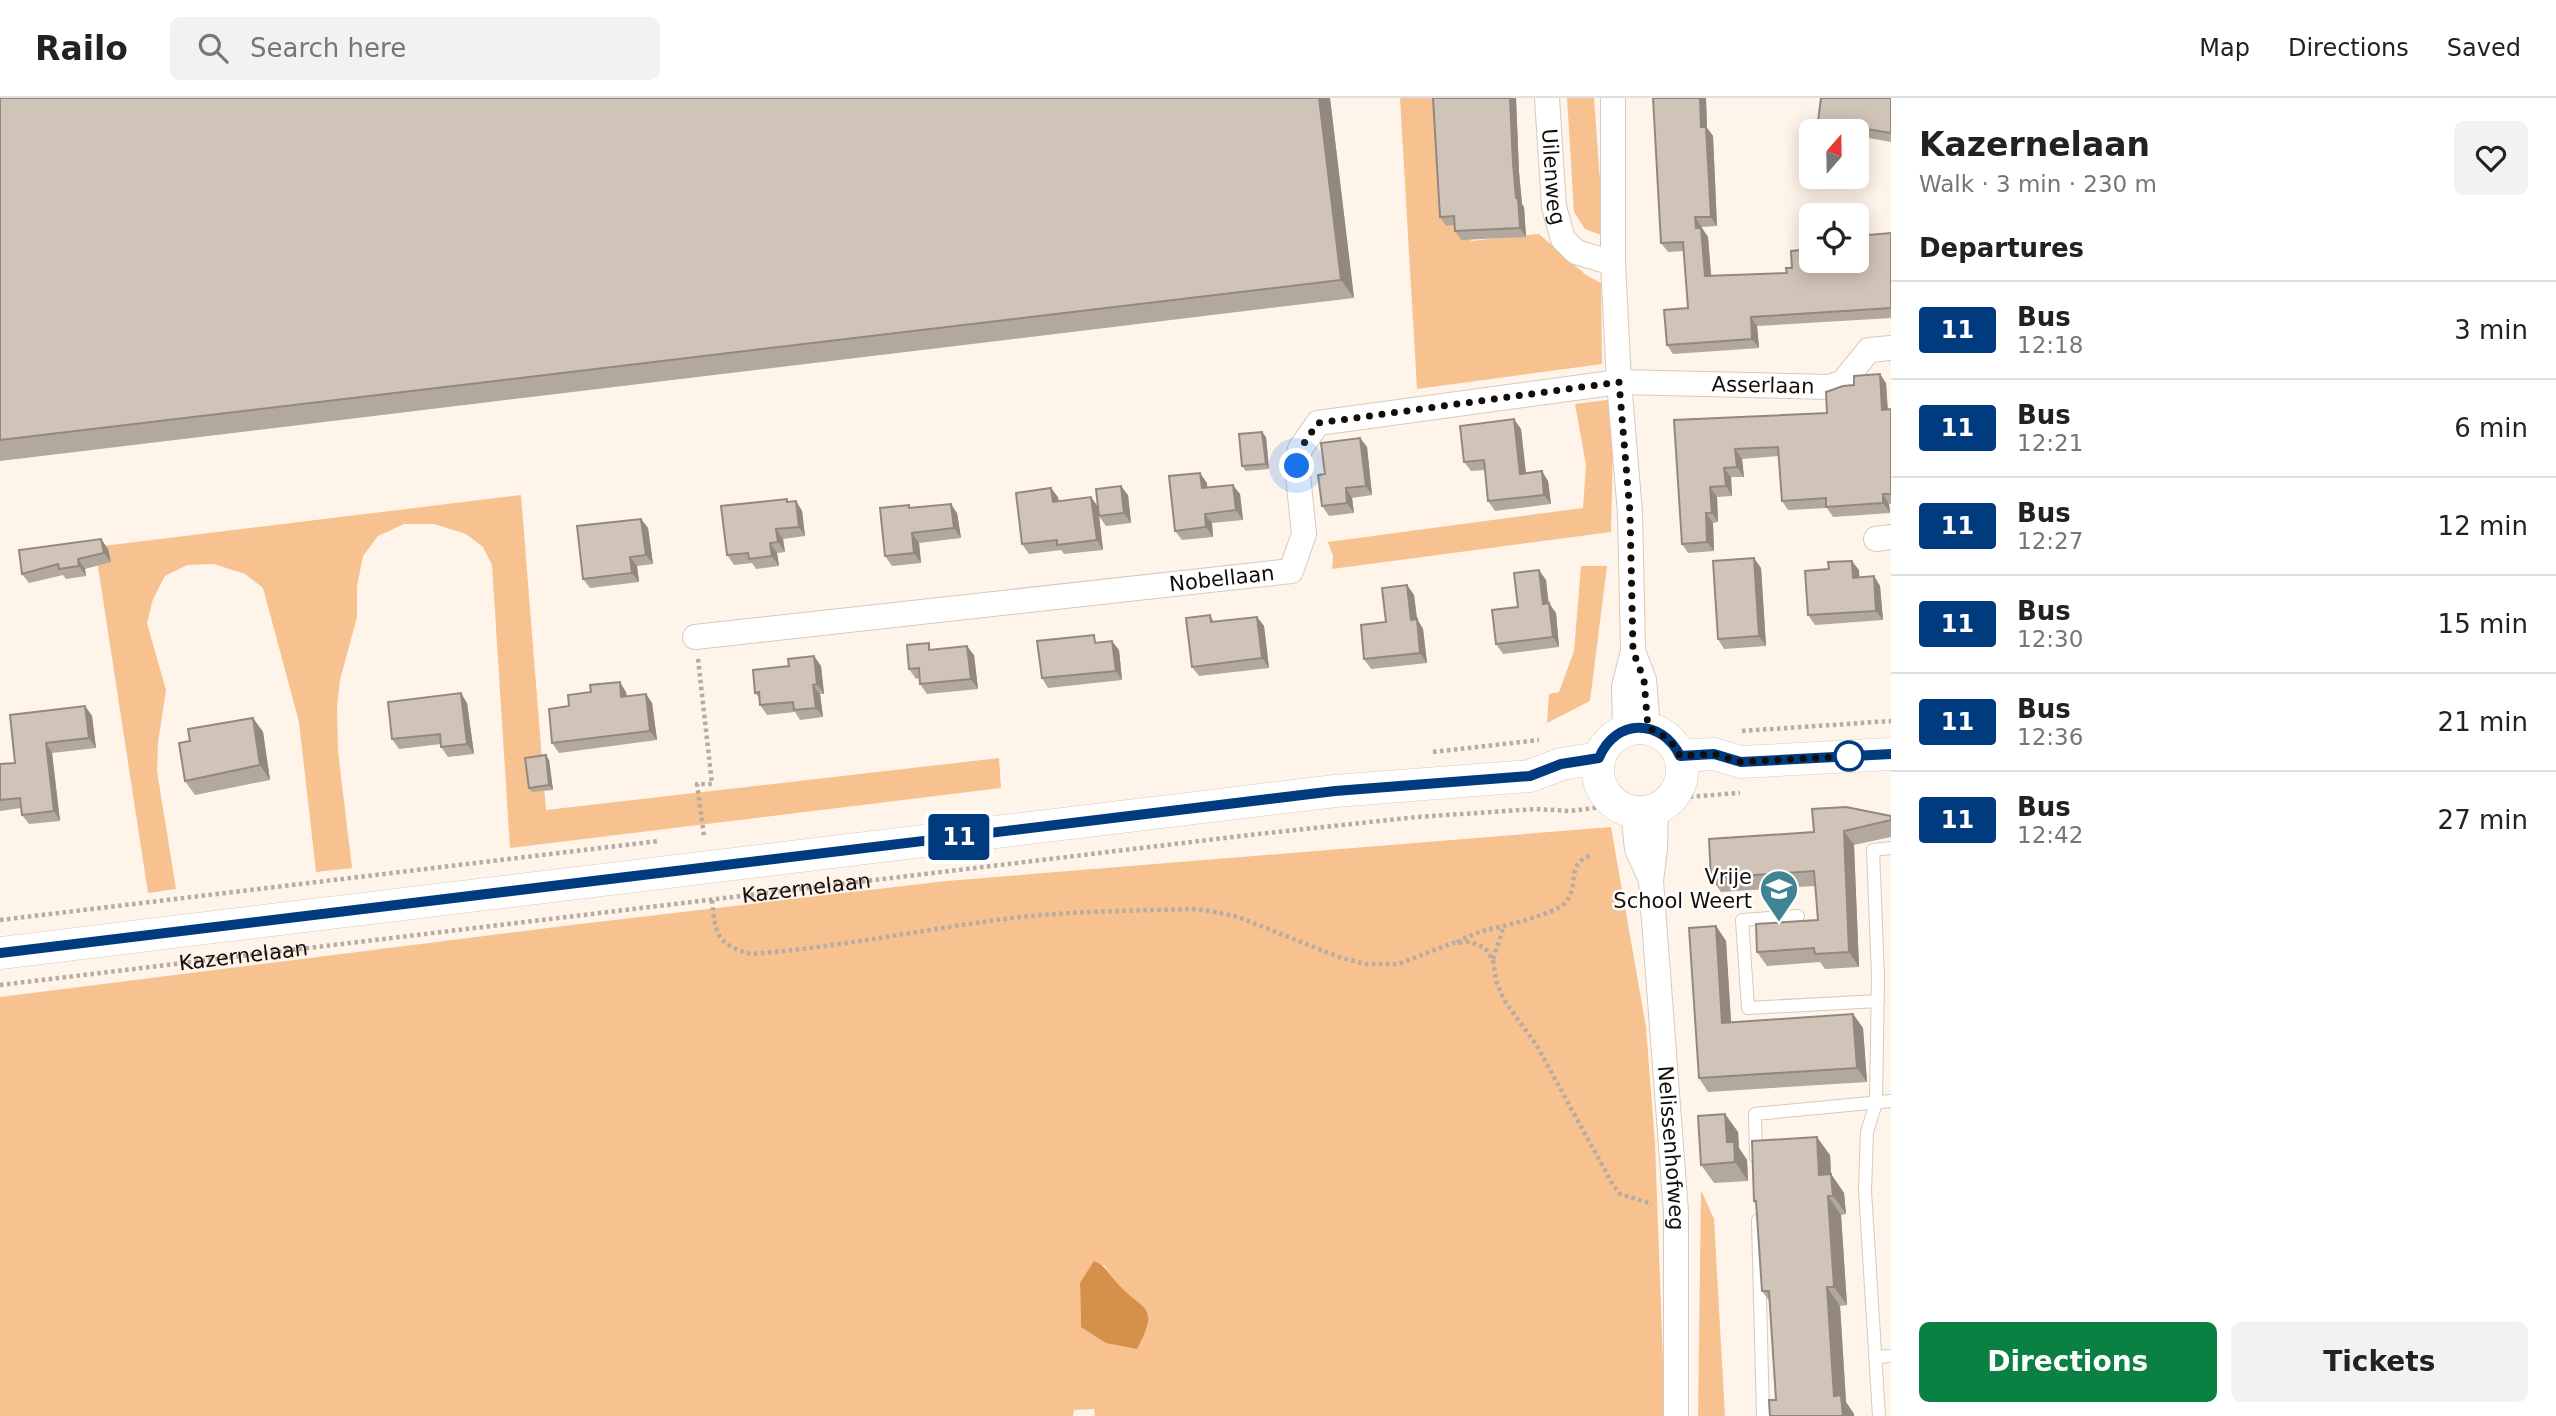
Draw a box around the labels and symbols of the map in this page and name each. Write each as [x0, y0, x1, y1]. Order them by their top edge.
north arrow [1799, 119, 1869, 189]
street label: Uilenweg [1537, 128, 1570, 228]
street label: Asserlaan [1711, 372, 1815, 399]
your location [1279, 448, 1314, 483]
street label: Nobellaan [1168, 561, 1276, 596]
unlabelled marker [1834, 741, 1864, 771]
line badge: 11 [928, 814, 990, 860]
place label: Vrije School Weert [1613, 865, 1752, 913]
school or university icon: Vrije School Weert [1758, 868, 1800, 923]
street label: Kazernelaan [740, 869, 872, 908]
street label: Kazernelaan [177, 936, 309, 975]
street label: Nelissenhofweg [1653, 1065, 1688, 1230]

